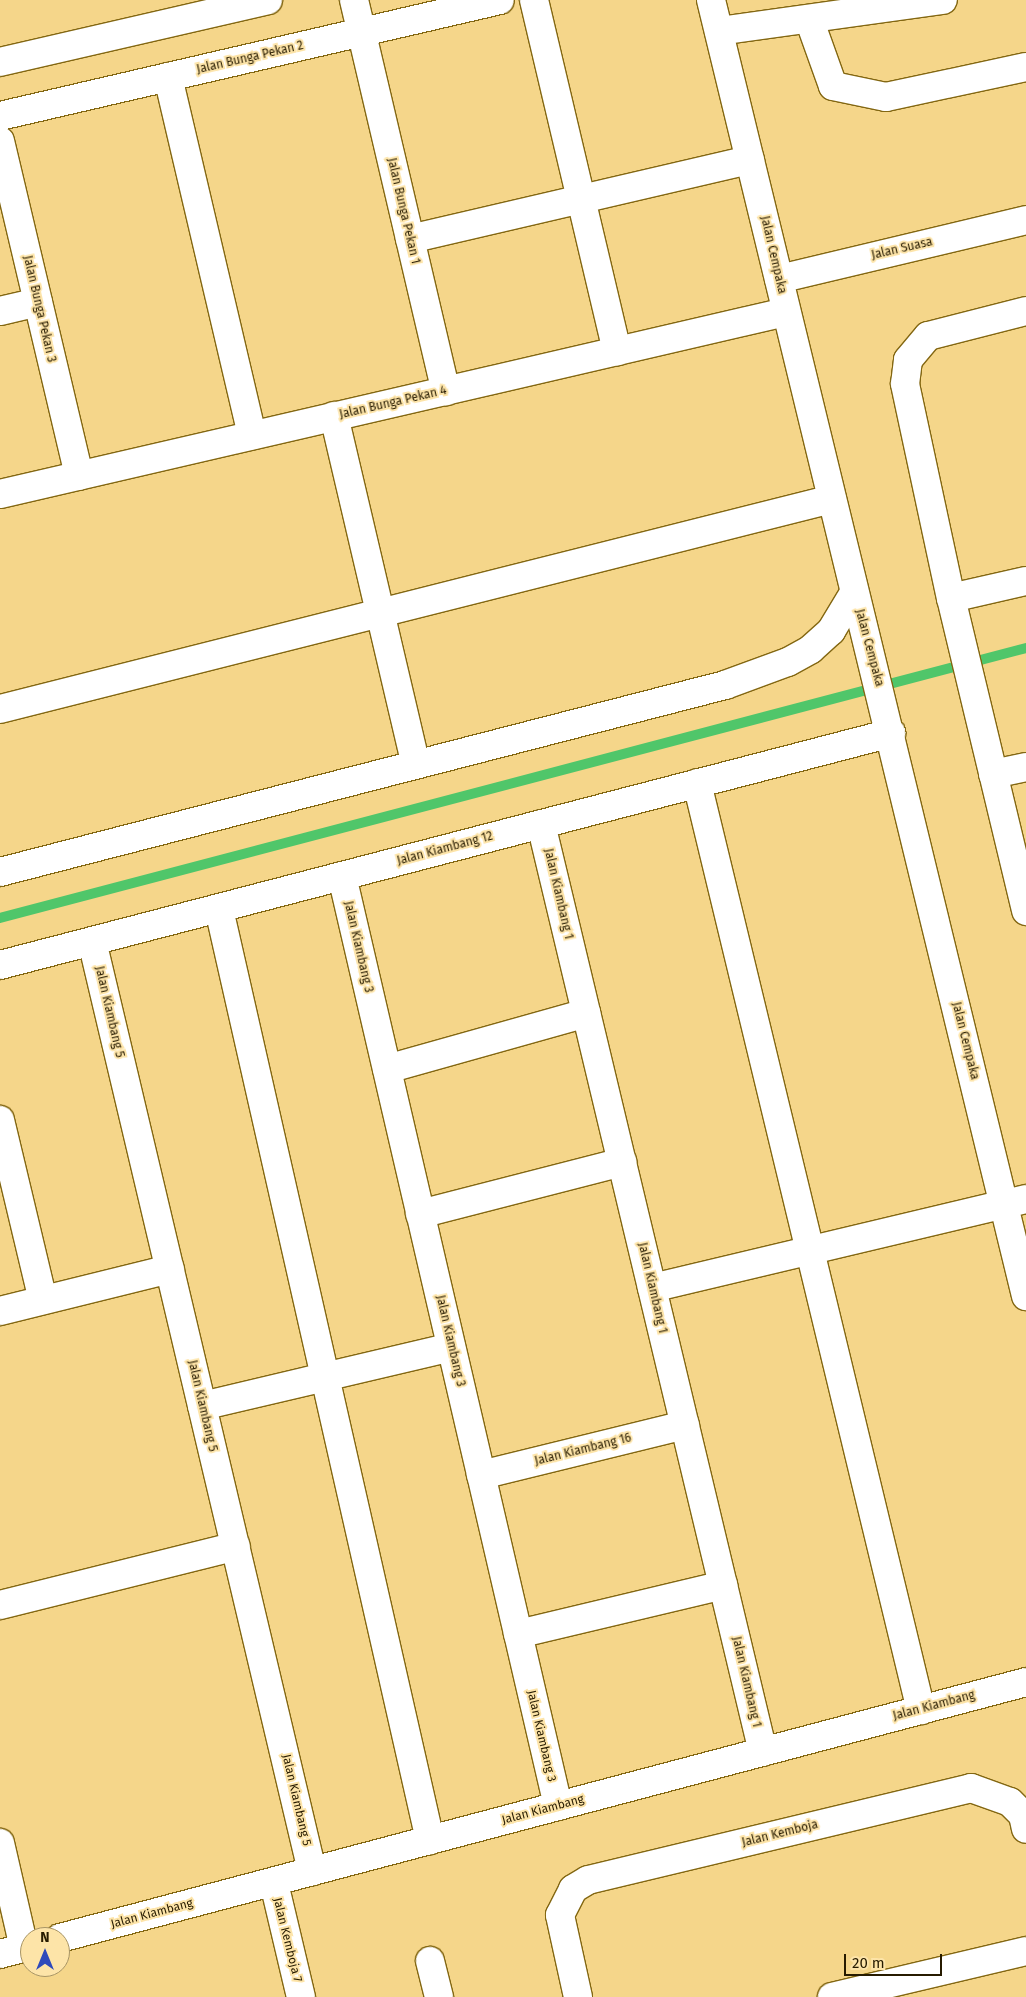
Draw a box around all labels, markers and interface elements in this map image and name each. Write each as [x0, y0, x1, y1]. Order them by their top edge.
street label: Jalan Bunga Pekan 2 [195, 39, 305, 77]
street label: Jalan Bunga Pekan 1 [384, 157, 422, 265]
street label: Jalan Cempaka [757, 215, 789, 295]
street label: Jalan Suasa [870, 235, 934, 263]
street label: Jalan Bunga Pekan 3 [20, 254, 58, 364]
street label: Jalan Bunga Pekan 4 [338, 384, 448, 422]
street label: Jalan Cempaka [852, 608, 886, 688]
street label: Jalan Kiambang 12 [395, 829, 495, 869]
street label: Jalan Kiambang 1 [541, 847, 575, 941]
street label: Jalan Kiambang 3 [340, 900, 376, 994]
street label: Jalan Kiambang 5 [91, 965, 127, 1059]
street label: Jalan Cempaka [948, 1001, 982, 1081]
street label: Jalan Kiambang 1 [635, 1241, 669, 1335]
street label: Jalan Kiambang 3 [432, 1294, 468, 1388]
street label: Jalan Kiambang 5 [184, 1359, 220, 1453]
street label: Jalan Kiambang 16 [533, 1431, 633, 1469]
street label: Jalan Kiambang 1 [729, 1635, 763, 1729]
street label: Jalan Kiambang [891, 1688, 977, 1724]
street label: Jalan Kiambang 3 [523, 1689, 559, 1783]
street label: Jalan Kiambang 5 [278, 1753, 314, 1847]
street label: Jalan Kiambang [500, 1792, 586, 1828]
street label: Jalan Kemboja [740, 1818, 820, 1850]
street label: Jalan Kiambang [109, 1896, 195, 1932]
street label: Jalan Kemboja 7 [270, 1896, 304, 1984]
north arrow [20, 1927, 70, 1977]
text: N [40, 1929, 50, 1946]
scale bar [846, 1944, 944, 1976]
text: 20 m [852, 1954, 885, 1972]

